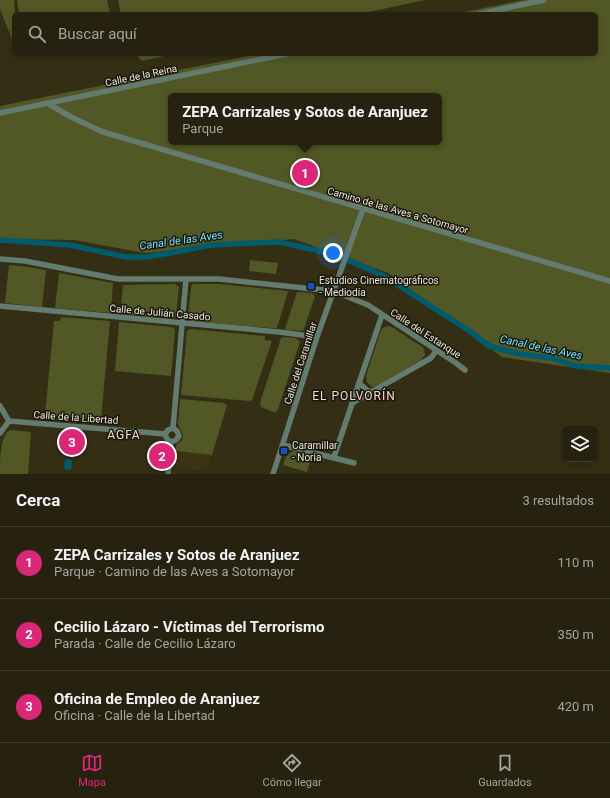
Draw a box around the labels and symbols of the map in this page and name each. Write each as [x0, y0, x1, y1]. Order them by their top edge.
street label: Calle de la Reina [104, 62, 178, 88]
pin: 1 [292, 158, 318, 188]
street label: Camino de las Aves a Sotomayor [326, 185, 470, 236]
water label: Canal de las Aves [139, 228, 224, 253]
your location [323, 243, 343, 263]
place label: Estudios Cinematográficos - Mediodía [319, 275, 439, 298]
marker: Estudios Cinematográficos - Mediodía [306, 281, 316, 291]
street label: Calle de Julián Casado [109, 303, 211, 322]
street label: Calle del Estanque [388, 306, 463, 360]
street label: Calle del Caramillar [282, 320, 319, 406]
water label: Canal de las Aves [499, 332, 584, 363]
district label: EL POLVORÍN [312, 388, 396, 403]
street label: Calle de la Libertad [33, 409, 119, 426]
pin: 3 [59, 427, 85, 457]
district label: AGFA [107, 428, 141, 442]
place label: Caramillar - Noria [292, 440, 338, 463]
pin: 2 [149, 441, 175, 471]
marker: Caramillar - Noria [279, 446, 289, 456]

